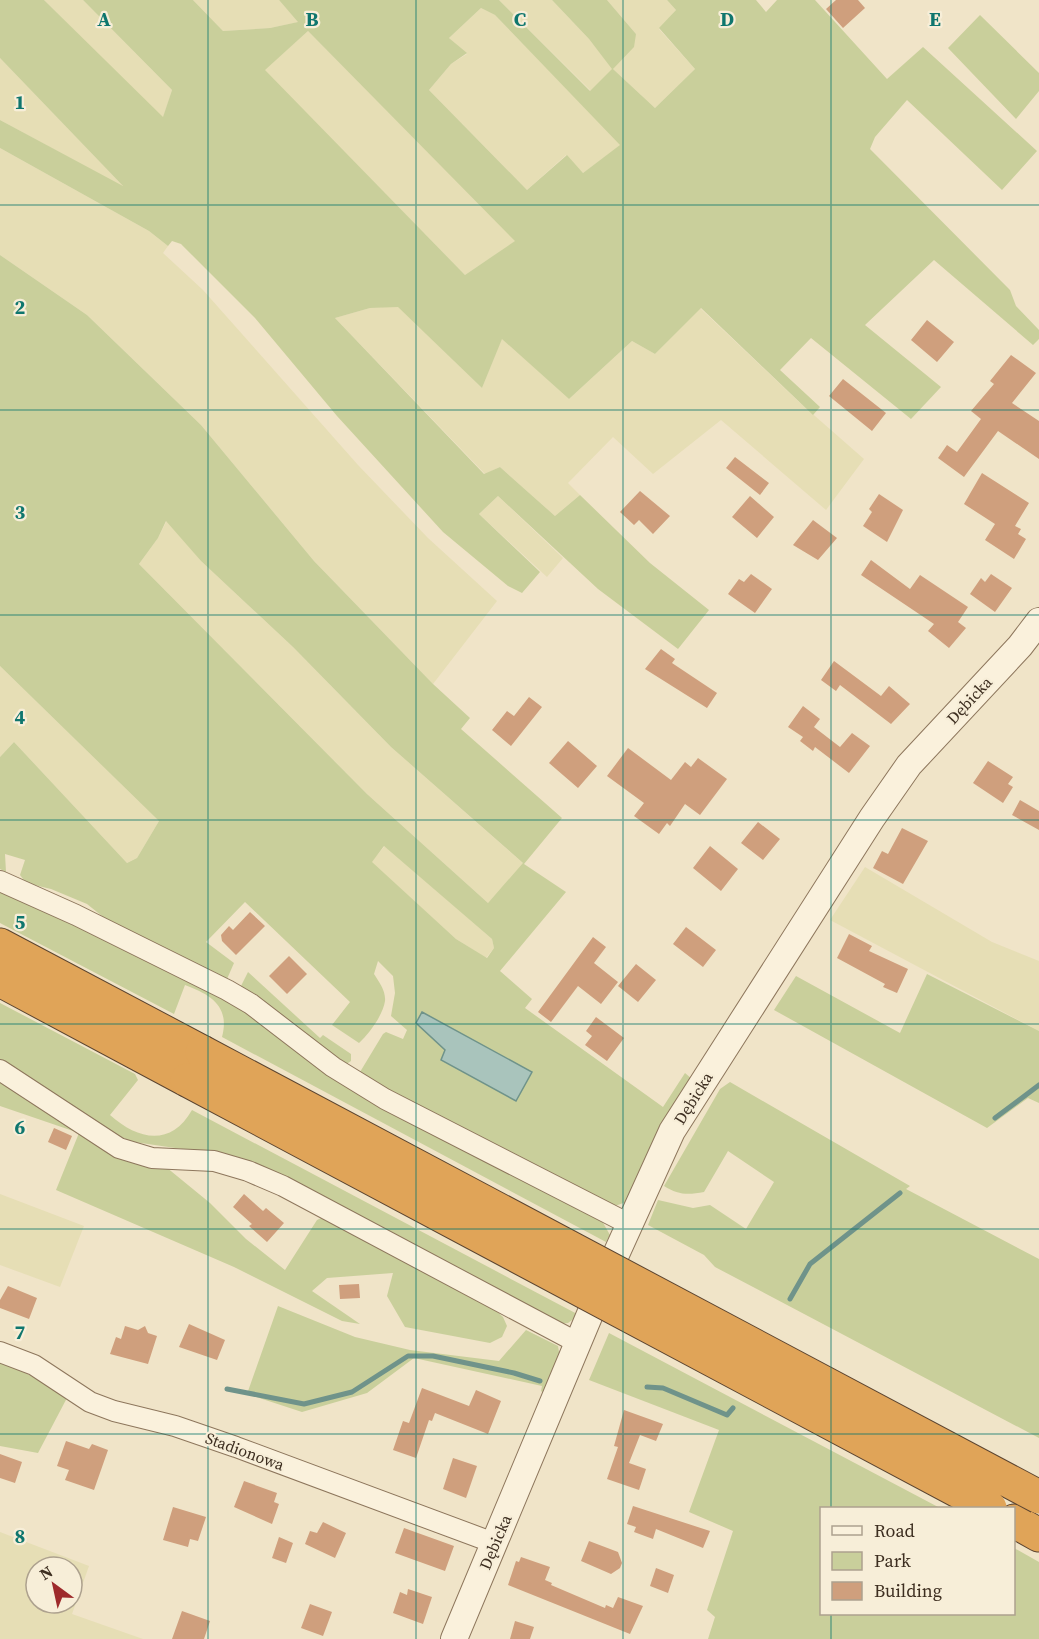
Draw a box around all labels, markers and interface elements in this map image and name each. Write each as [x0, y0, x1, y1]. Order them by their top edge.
text: A [97, 5, 111, 33]
text: B [305, 5, 319, 33]
text: C [514, 5, 526, 33]
text: D [720, 5, 734, 33]
text: E [929, 5, 941, 33]
text: 1 [15, 88, 25, 116]
text: 2 [15, 293, 26, 321]
text: 3 [15, 498, 26, 526]
street label: Dębicka [941, 671, 997, 729]
text: 4 [15, 703, 26, 731]
text: 5 [15, 908, 26, 936]
street label: Dębicka [668, 1067, 718, 1128]
text: 6 [15, 1113, 26, 1141]
text: 7 [15, 1318, 26, 1346]
street label: Stadionowa [202, 1427, 288, 1476]
legend [820, 1507, 1015, 1615]
street label: Dębicka [474, 1510, 517, 1573]
text: Road [874, 1518, 915, 1543]
text: 8 [15, 1522, 25, 1550]
text: Park [874, 1548, 911, 1573]
north arrow [24, 1555, 84, 1615]
text: N [35, 1560, 57, 1585]
text: Building [874, 1578, 942, 1603]

